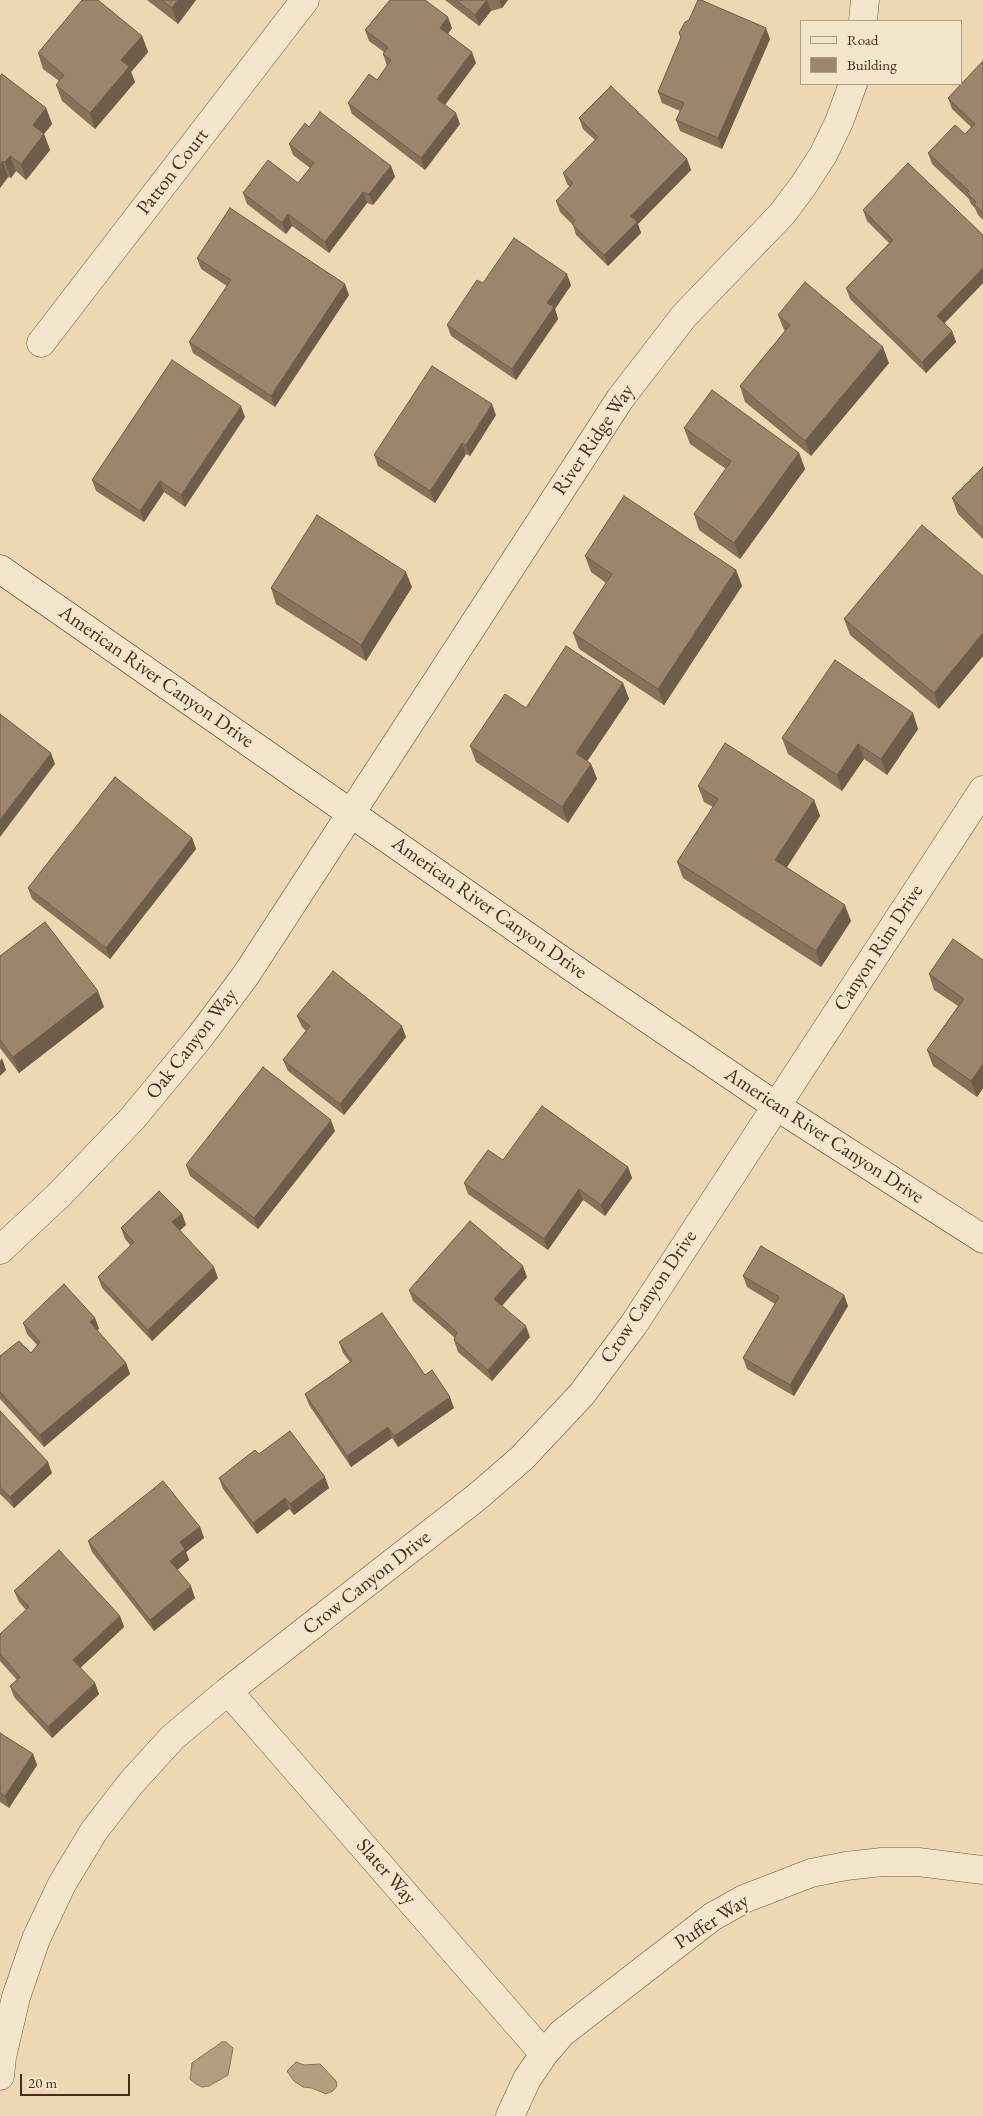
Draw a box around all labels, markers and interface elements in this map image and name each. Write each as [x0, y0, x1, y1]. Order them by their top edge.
legend [800, 20, 963, 85]
text: Road [847, 30, 878, 49]
text: Building [847, 55, 897, 74]
street label: Patton Court [132, 124, 214, 220]
street label: River Ridge Way [548, 380, 640, 500]
street label: American River Canyon Drive [54, 601, 258, 753]
street label: American River Canyon Drive [387, 832, 591, 984]
street label: Canyon Rim Drive [829, 880, 929, 1016]
street label: Oak Canyon Way [141, 984, 243, 1104]
street label: American River Canyon Drive [720, 1063, 928, 1209]
street label: Crow Canyon Drive [596, 1226, 702, 1368]
street label: Crow Canyon Drive [298, 1526, 436, 1640]
street label: Slater Way [351, 1834, 421, 1910]
street label: Puffer Way [670, 1889, 754, 1955]
scale bar [22, 2064, 132, 2096]
text: 20 m [28, 2073, 57, 2092]

